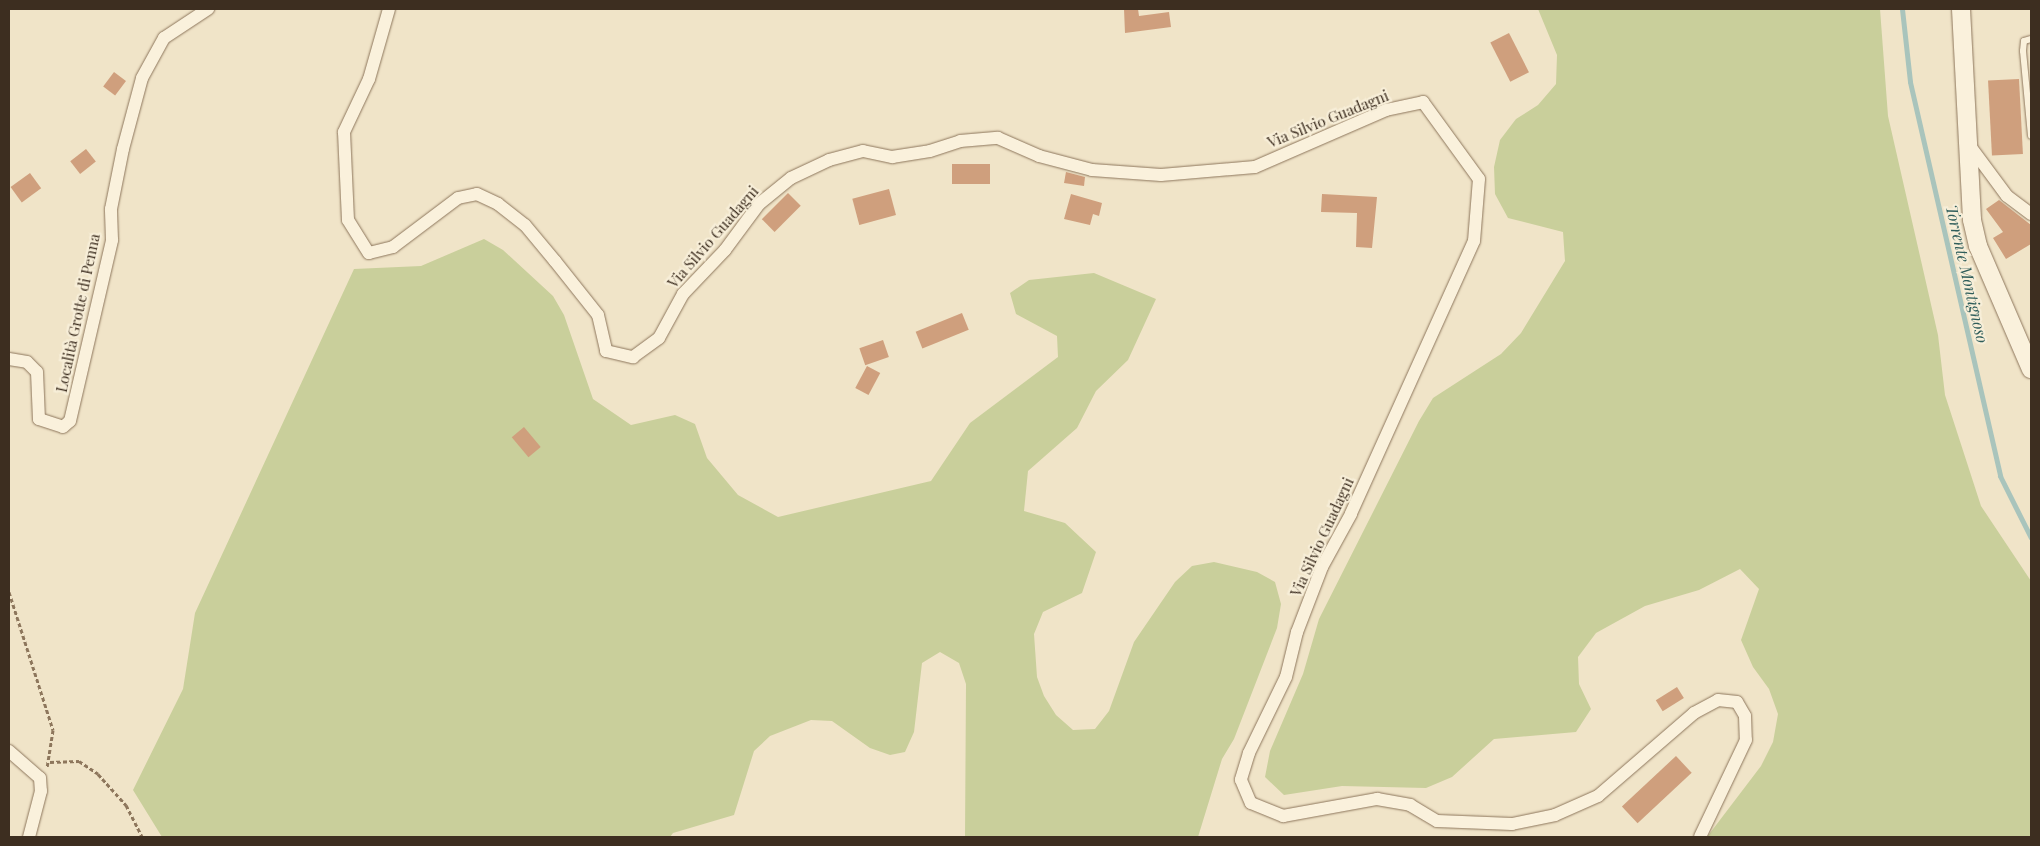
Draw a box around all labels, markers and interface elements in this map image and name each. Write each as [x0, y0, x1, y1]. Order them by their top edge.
street label: Via Silvio Guadagni [1265, 86, 1391, 152]
street label: Via Silvio Guadagni [664, 182, 762, 292]
water label: Torrente Montignoso [1942, 203, 1992, 345]
street label: Località Grotte di Penna [52, 232, 104, 394]
street label: Via Silvio Guadagni [1287, 475, 1357, 599]

